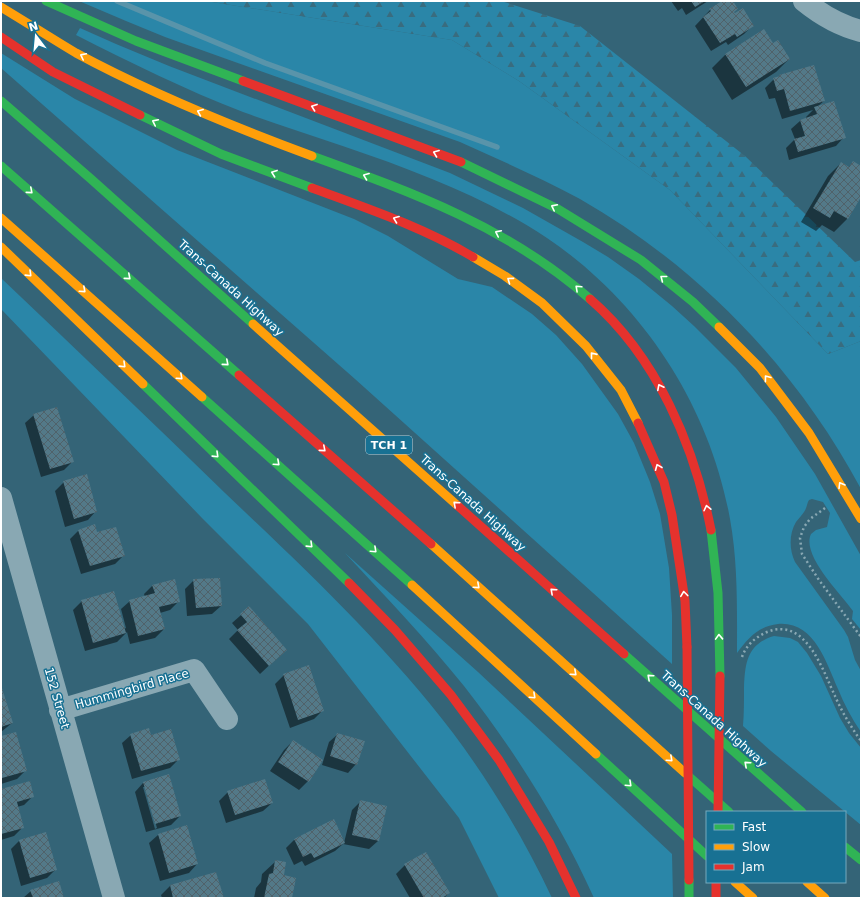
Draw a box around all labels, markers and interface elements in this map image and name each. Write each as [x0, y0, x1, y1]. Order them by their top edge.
north arrow [16, 16, 56, 56]
text: N [27, 19, 40, 34]
one-way arrow [79, 53, 87, 61]
one-way arrow [311, 104, 318, 112]
one-way arrow [196, 109, 204, 117]
one-way arrow [152, 119, 159, 127]
one-way arrow [433, 149, 440, 157]
one-way arrow [271, 170, 278, 178]
one-way arrow [363, 173, 370, 181]
one-way arrow [26, 187, 33, 194]
one-way arrow [551, 205, 558, 212]
one-way arrow [392, 216, 399, 224]
one-way arrow [495, 230, 502, 238]
street label: Trans-Canada Highway [175, 236, 287, 339]
one-way arrow [24, 270, 32, 277]
one-way arrow [123, 272, 131, 280]
one-way arrow [660, 276, 667, 283]
one-way arrow [508, 278, 515, 285]
one-way arrow [78, 285, 86, 293]
one-way arrow [575, 285, 583, 292]
one-way arrow [591, 353, 598, 360]
one-way arrow [221, 358, 228, 365]
one-way arrow [118, 360, 126, 367]
one-way arrow [175, 372, 183, 379]
one-way arrow [765, 376, 772, 383]
one-way arrow [657, 384, 665, 392]
road number: TCH 1 [366, 436, 412, 454]
one-way arrow [318, 444, 326, 452]
one-way arrow [211, 450, 219, 458]
street label: Trans-Canada Highway [417, 451, 529, 554]
one-way arrow [272, 458, 280, 466]
one-way arrow [654, 464, 662, 471]
one-way arrow [838, 482, 845, 489]
one-way arrow [453, 502, 461, 509]
one-way arrow [703, 505, 711, 511]
one-way arrow [305, 540, 313, 548]
one-way arrow [369, 545, 377, 553]
one-way arrow [472, 581, 480, 588]
one-way arrow [550, 588, 557, 595]
one-way arrow [680, 591, 689, 597]
one-way arrow [715, 634, 723, 640]
street label: 152 Street [42, 666, 73, 731]
street label: Hummingbird Place [74, 666, 190, 712]
street label: Trans-Canada Highway [658, 667, 770, 770]
one-way arrow [569, 668, 576, 675]
one-way arrow [647, 675, 654, 682]
one-way arrow [528, 692, 536, 699]
one-way arrow [665, 755, 673, 762]
one-way arrow [744, 762, 751, 769]
one-way arrow [624, 780, 632, 787]
legend [706, 811, 846, 883]
text: Fast [742, 820, 766, 834]
text: Slow [742, 840, 770, 854]
text: Jam [741, 860, 765, 874]

